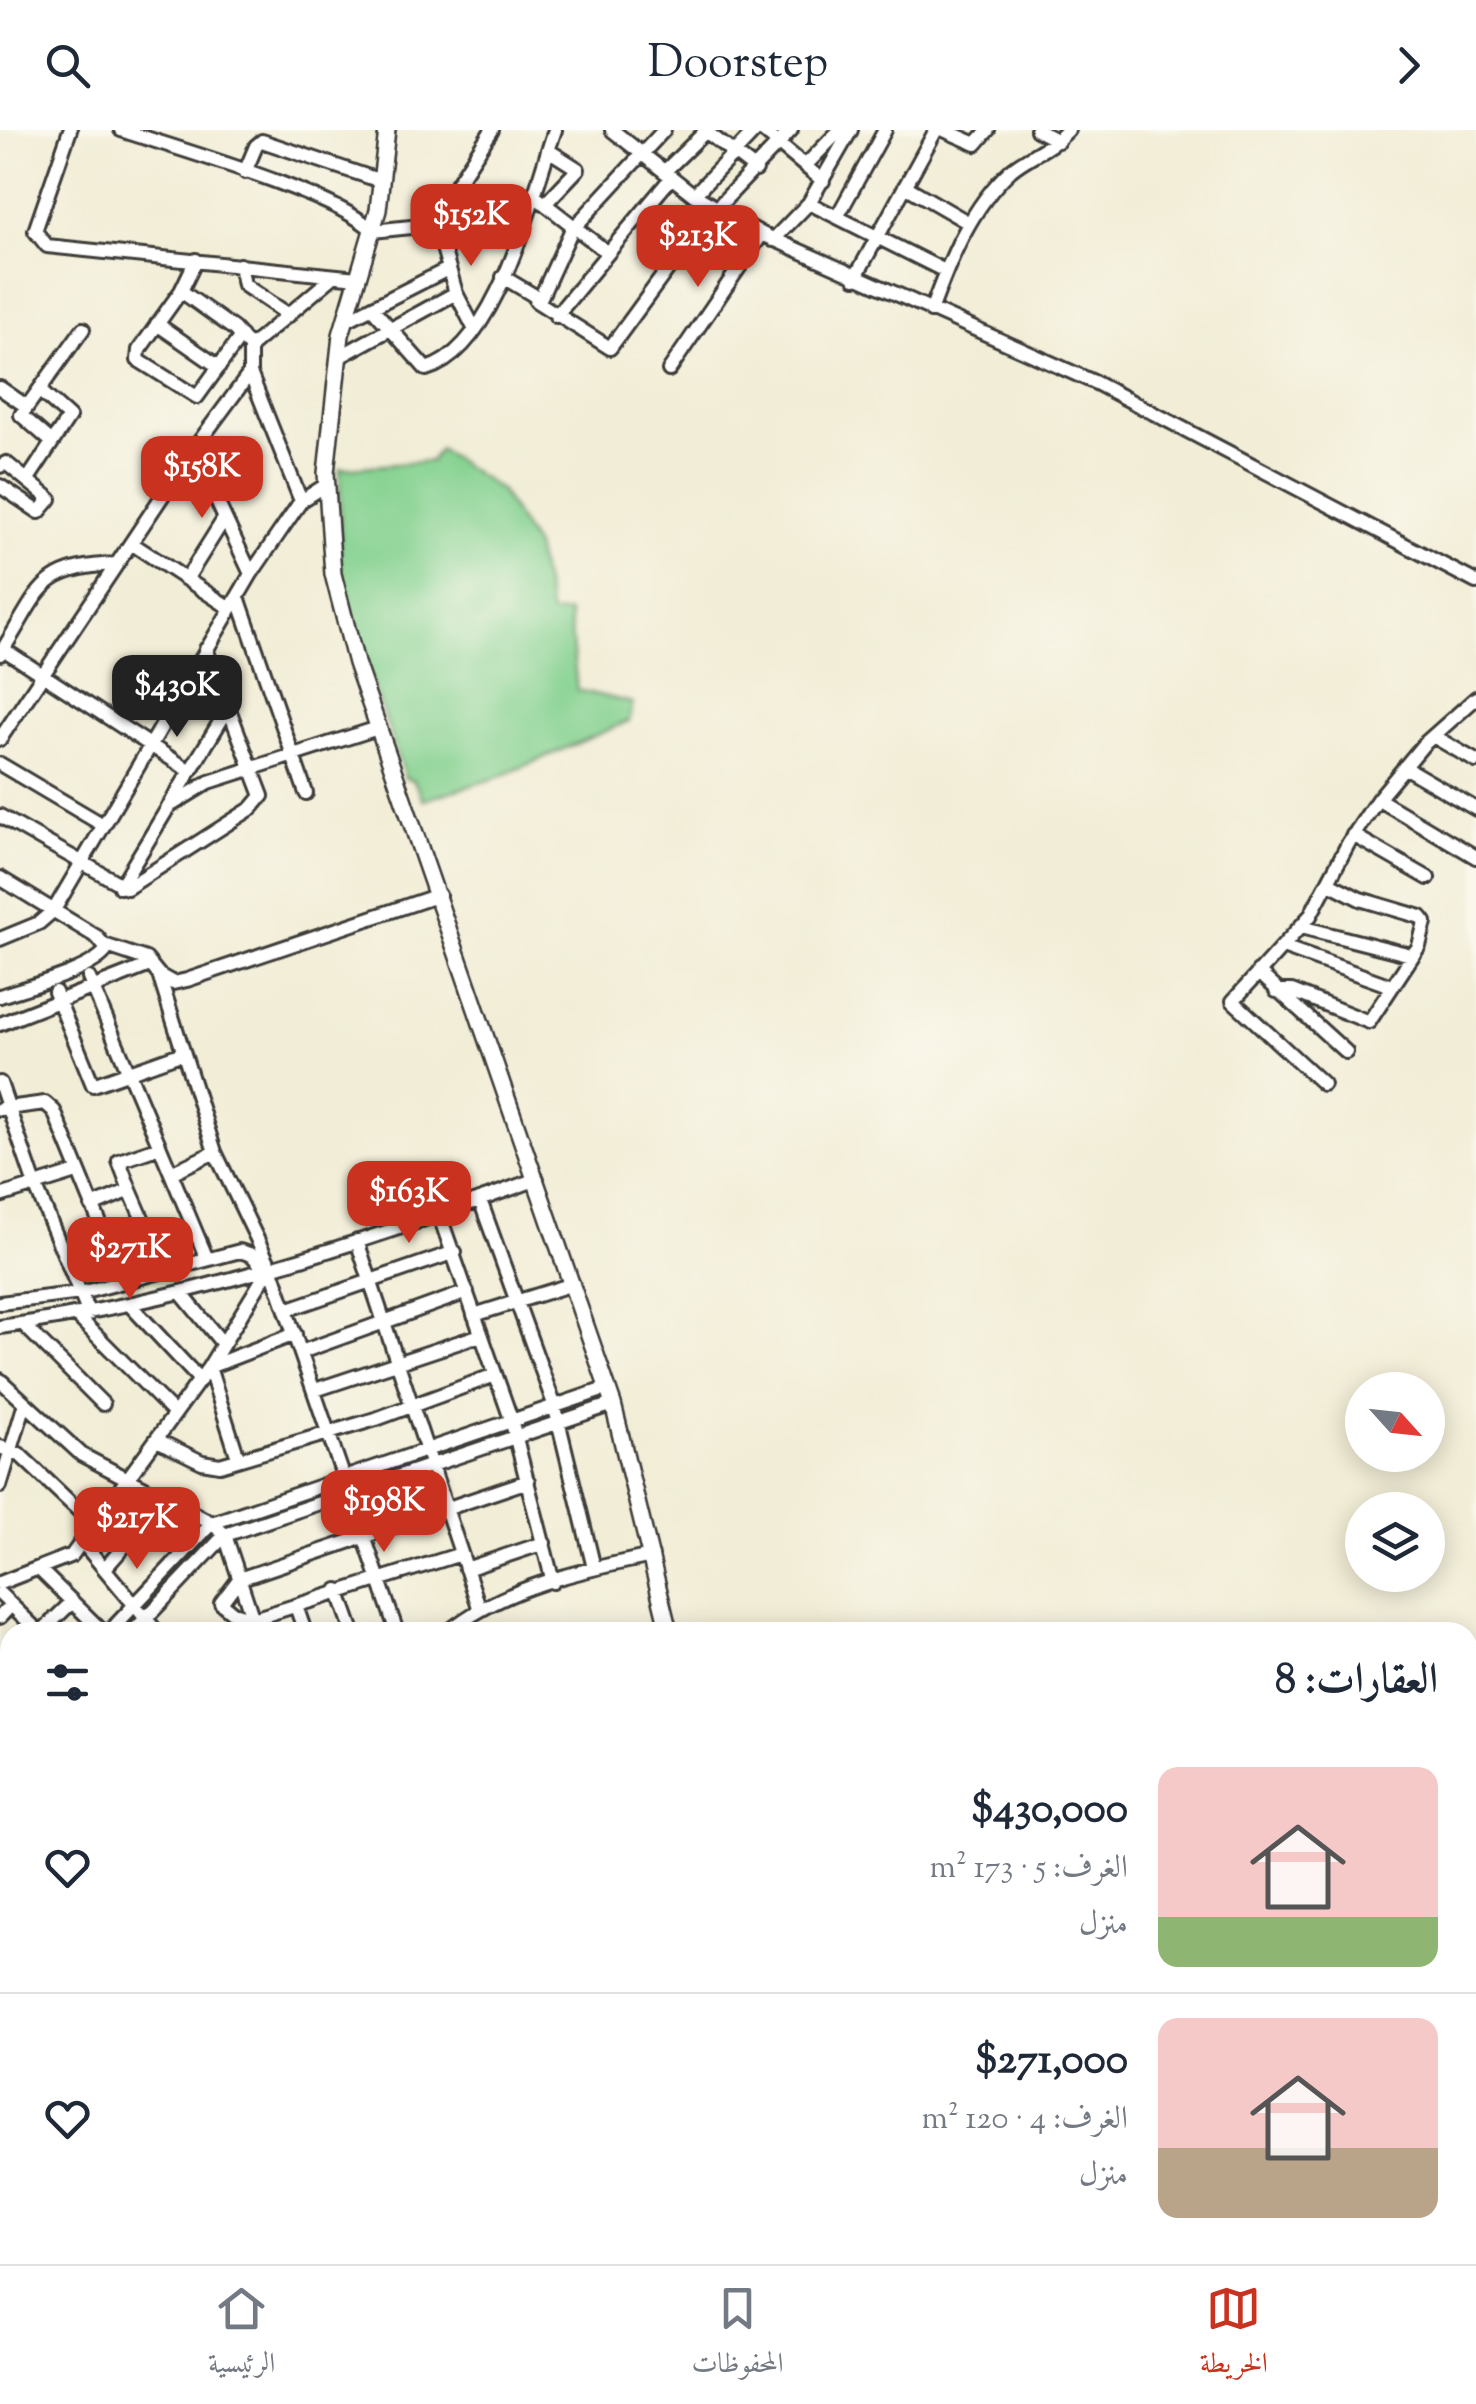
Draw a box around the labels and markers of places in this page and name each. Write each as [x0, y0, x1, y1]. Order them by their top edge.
pin: $152K [401, 184, 541, 269]
pin: $213K [628, 205, 768, 290]
pin: $158K [132, 436, 272, 521]
pin: $430K [107, 655, 247, 740]
pin: $163K [339, 1161, 479, 1246]
pin: $271K [60, 1217, 200, 1302]
pin: $198K [314, 1470, 454, 1555]
pin: $217K [67, 1487, 207, 1572]

